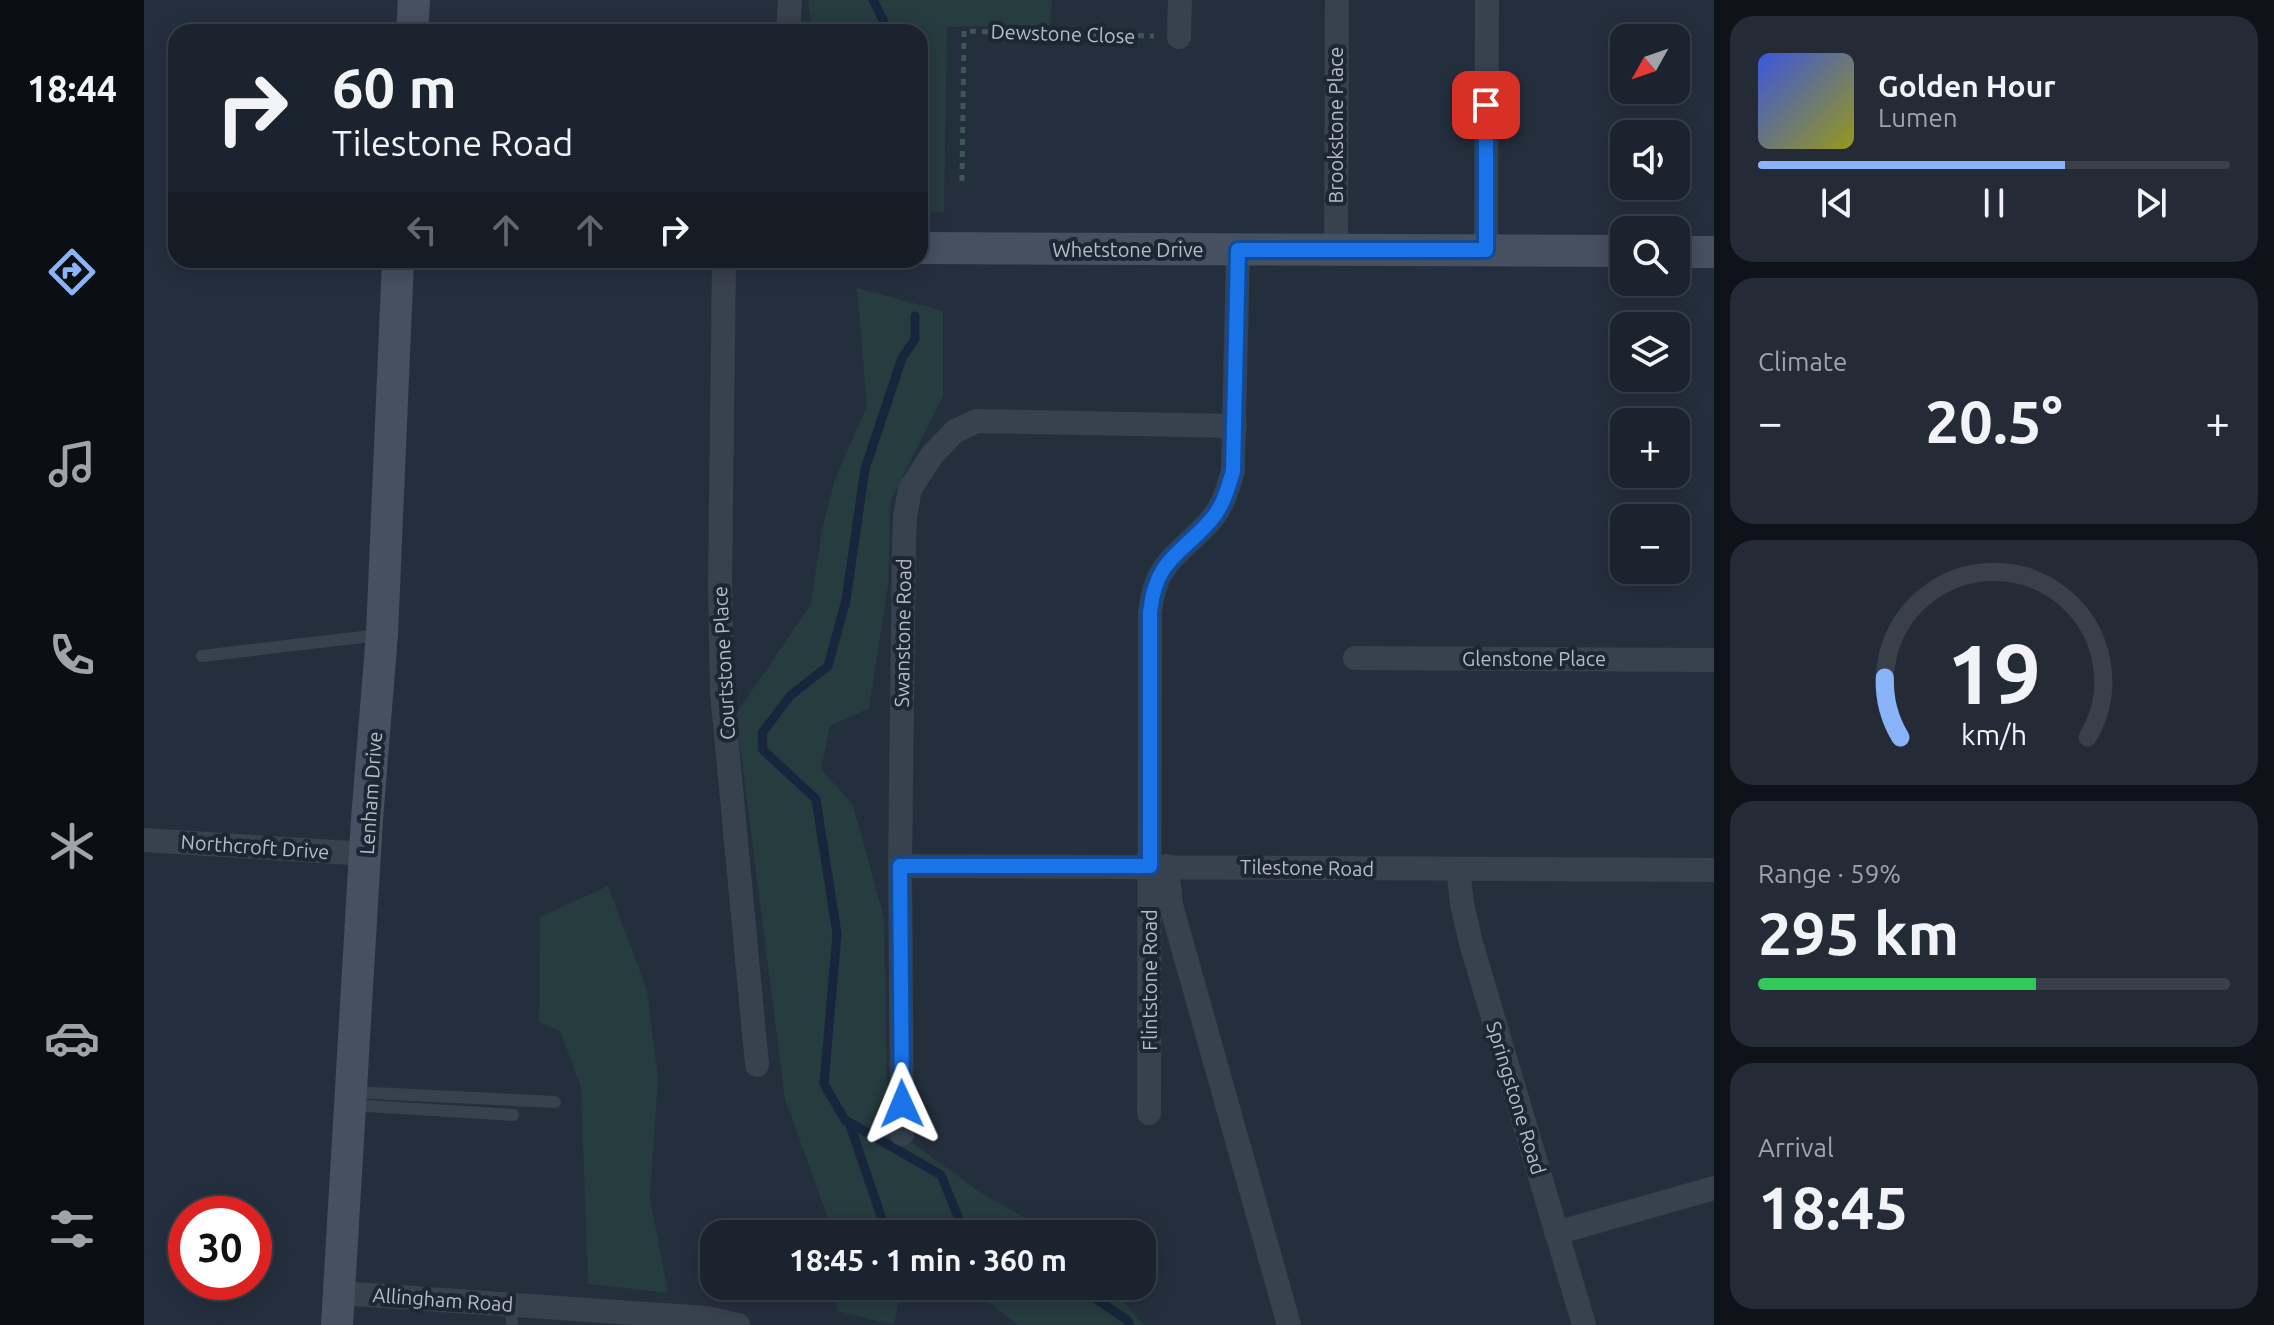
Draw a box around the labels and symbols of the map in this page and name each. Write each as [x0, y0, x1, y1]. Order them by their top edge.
street label: Dewstone Close [990, 19, 1136, 48]
north arrow [1610, 24, 1690, 104]
street label: Brookstone Place [1324, 47, 1347, 203]
pin [1452, 71, 1520, 139]
street label: Whetstone Drive [1052, 238, 1204, 261]
street label: Swanstone Road [890, 558, 915, 708]
street label: Courtstone Place [708, 586, 739, 740]
street label: Glenstone Place [1462, 647, 1606, 670]
street label: Lenham Drive [355, 731, 386, 855]
street label: Northcroft Drive [180, 830, 330, 863]
street label: Tilestone Road [1240, 855, 1374, 880]
street label: Flintstone Road [1138, 909, 1161, 1051]
street label: Springstone Road [1482, 1019, 1551, 1177]
position arrow [860, 1062, 944, 1146]
speed limit sign: 30 [168, 1196, 272, 1300]
street label: Allingham Road [372, 1283, 514, 1316]

